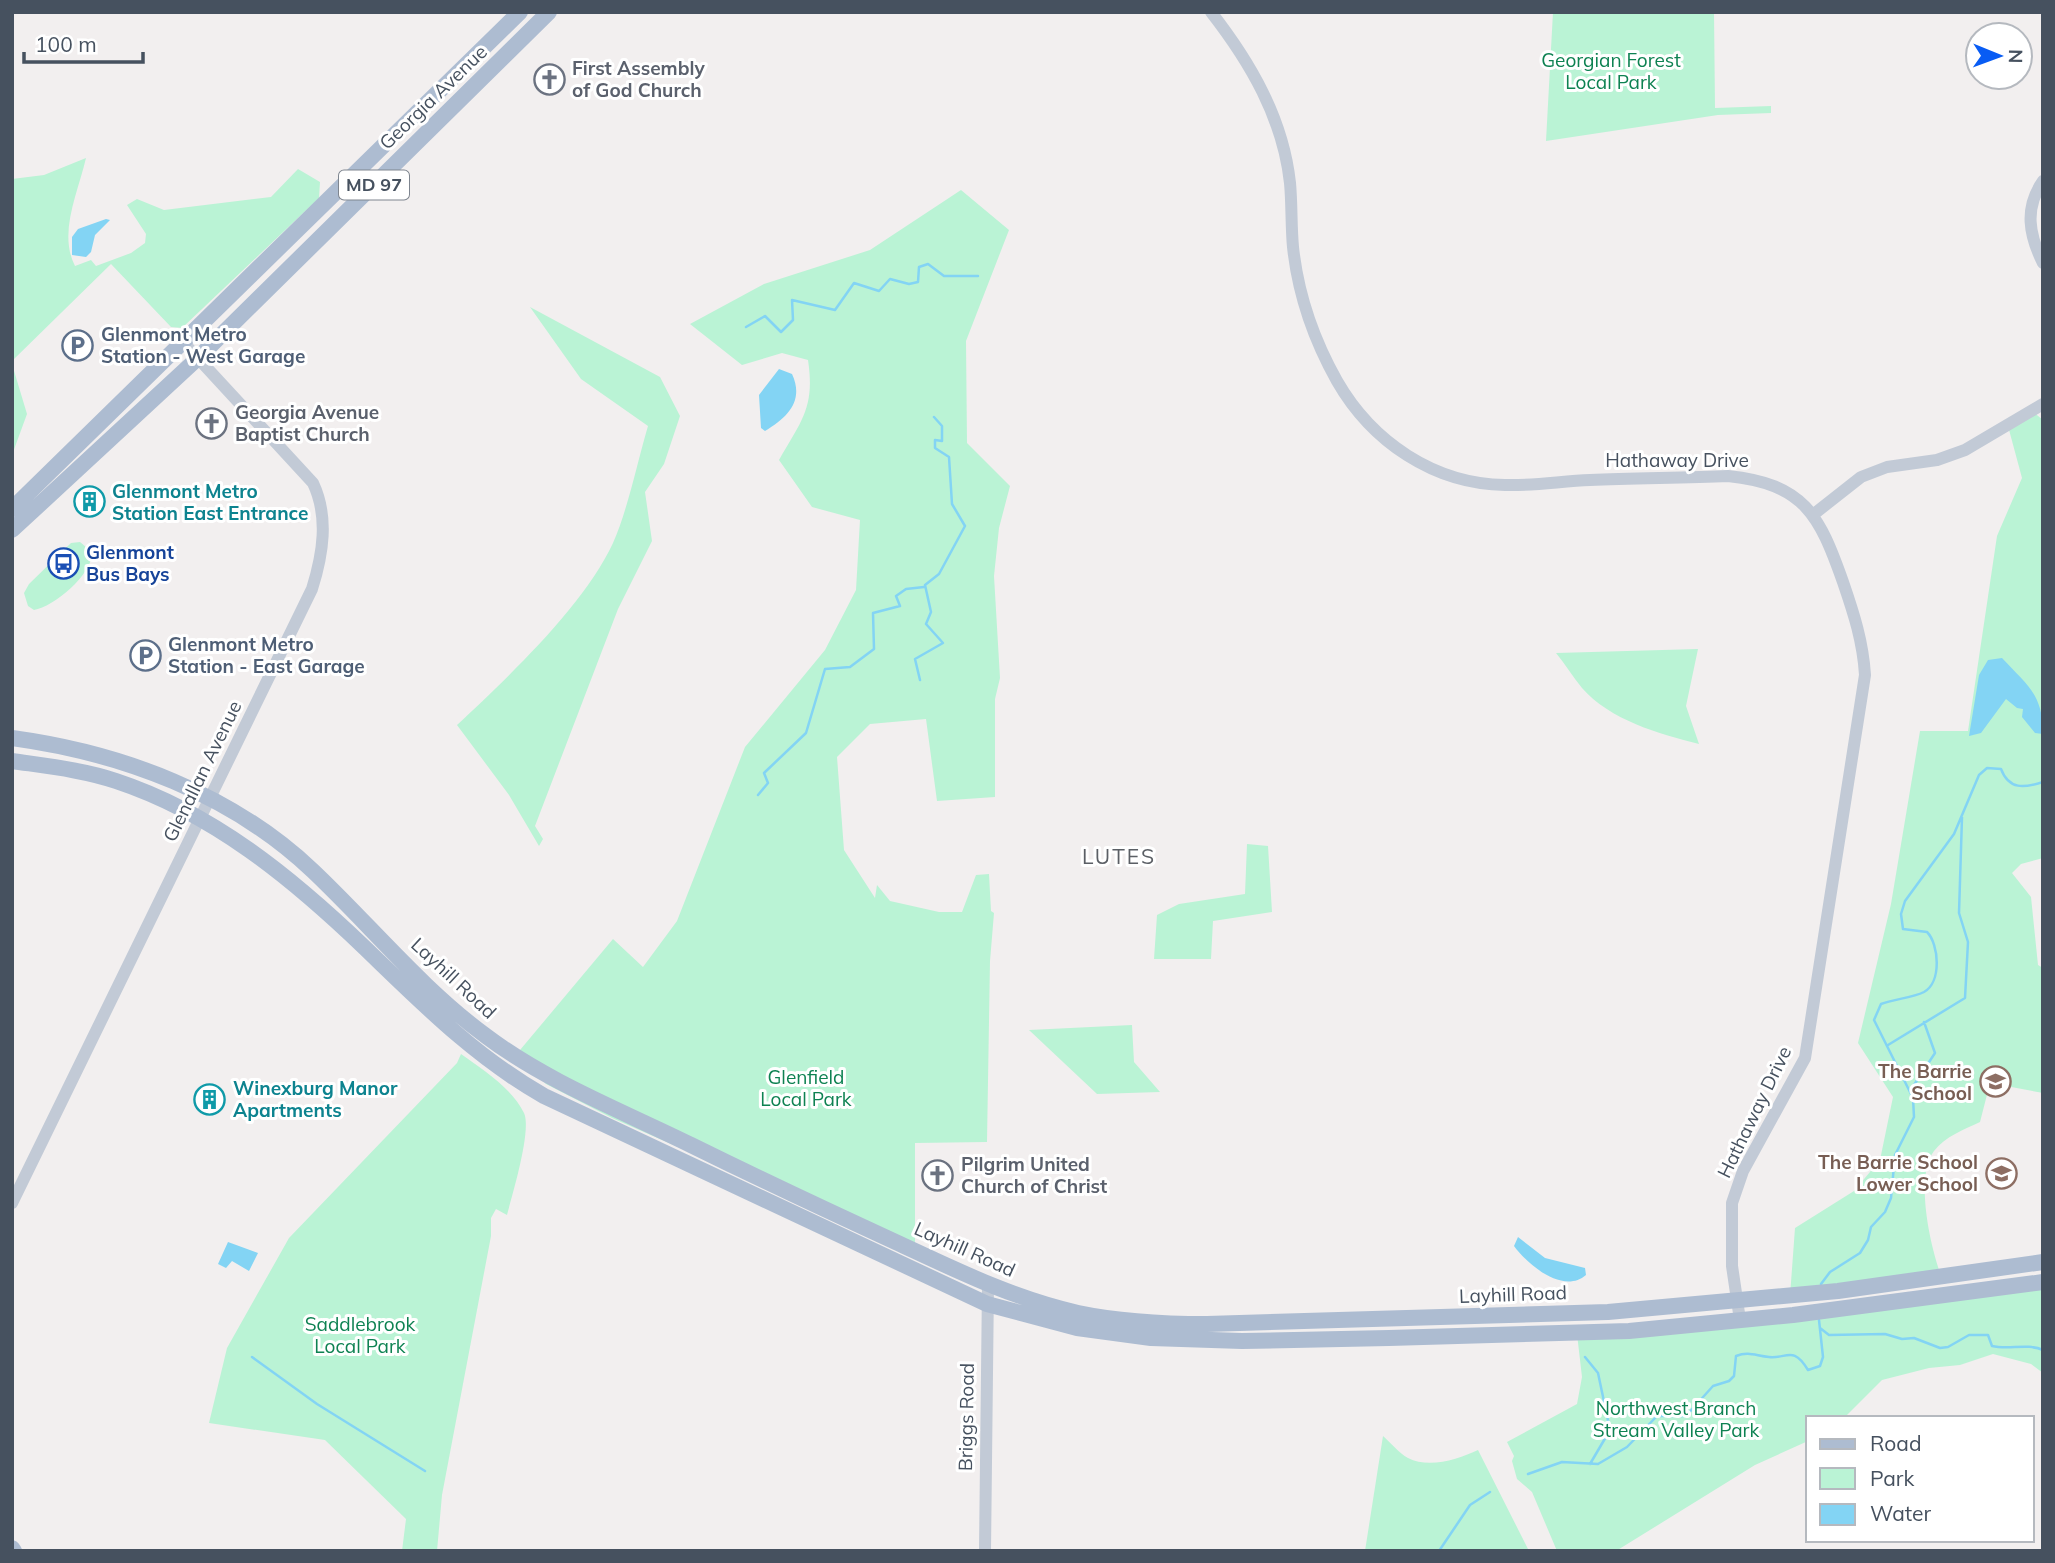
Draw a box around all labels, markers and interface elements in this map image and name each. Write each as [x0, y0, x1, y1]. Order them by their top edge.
scale bar [24, 21, 144, 65]
north arrow [1964, 21, 2034, 91]
text: 100 m [35, 31, 97, 57]
street label: Georgia Avenue [374, 40, 492, 154]
park label: Georgian Forest Local Park [1541, 48, 1681, 94]
text: N [2004, 49, 2028, 64]
place label: First Assembly of God Church [572, 56, 705, 102]
church icon: First Assembly of God Church [532, 62, 566, 96]
road number: MD 97 [339, 170, 409, 200]
place label: Glenmont Metro Station - West Garage [101, 322, 305, 368]
parking icon: Glenmont Metro Station - West Garage [61, 328, 95, 362]
place label: Georgia Avenue Baptist Church [235, 400, 379, 446]
church icon: Georgia Avenue Baptist Church [195, 406, 229, 440]
street label: Hathaway Drive [1605, 448, 1749, 472]
place label: Glenmont Metro Station East Entrance [112, 479, 308, 525]
building icon: Glenmont Metro Station East Entrance [72, 485, 106, 519]
place label: Glenmont Bus Bays [86, 540, 174, 586]
bus stop icon: Glenmont Bus Bays [46, 546, 80, 580]
place label: Glenmont Metro Station - East Garage [168, 632, 365, 678]
parking icon: Glenmont Metro Station - East Garage [128, 638, 162, 672]
street label: Glenallan Avenue [157, 697, 247, 845]
district label: LUTES [1082, 843, 1156, 869]
street label: Layhill Road [406, 932, 502, 1024]
street label: Hathaway Drive [1712, 1042, 1796, 1182]
place label: The Barrie School [1878, 1059, 1972, 1105]
park label: Glenfield Local Park [760, 1065, 852, 1111]
school or university icon: The Barrie School [1978, 1065, 2012, 1099]
place label: Winexburg Manor Apartments [233, 1076, 398, 1122]
building icon: Winexburg Manor Apartments [193, 1082, 227, 1116]
place label: The Barrie School Lower School [1818, 1150, 1978, 1196]
place label: Pilgrim United Church of Christ [961, 1152, 1107, 1198]
school or university icon: The Barrie School Lower School [1984, 1156, 2018, 1190]
church icon: Pilgrim United Church of Christ [921, 1158, 955, 1192]
street label: Layhill Road [911, 1216, 1019, 1282]
street label: Layhill Road [1459, 1280, 1567, 1308]
park label: Saddlebrook Local Park [305, 1312, 415, 1358]
street label: Briggs Road [953, 1363, 979, 1471]
park label: Northwest Branch Stream Valley Park [1593, 1396, 1759, 1442]
legend [1806, 1416, 2034, 1542]
text: Road [1870, 1430, 1921, 1456]
text: Park [1870, 1465, 1914, 1491]
text: Water [1870, 1500, 1931, 1526]

